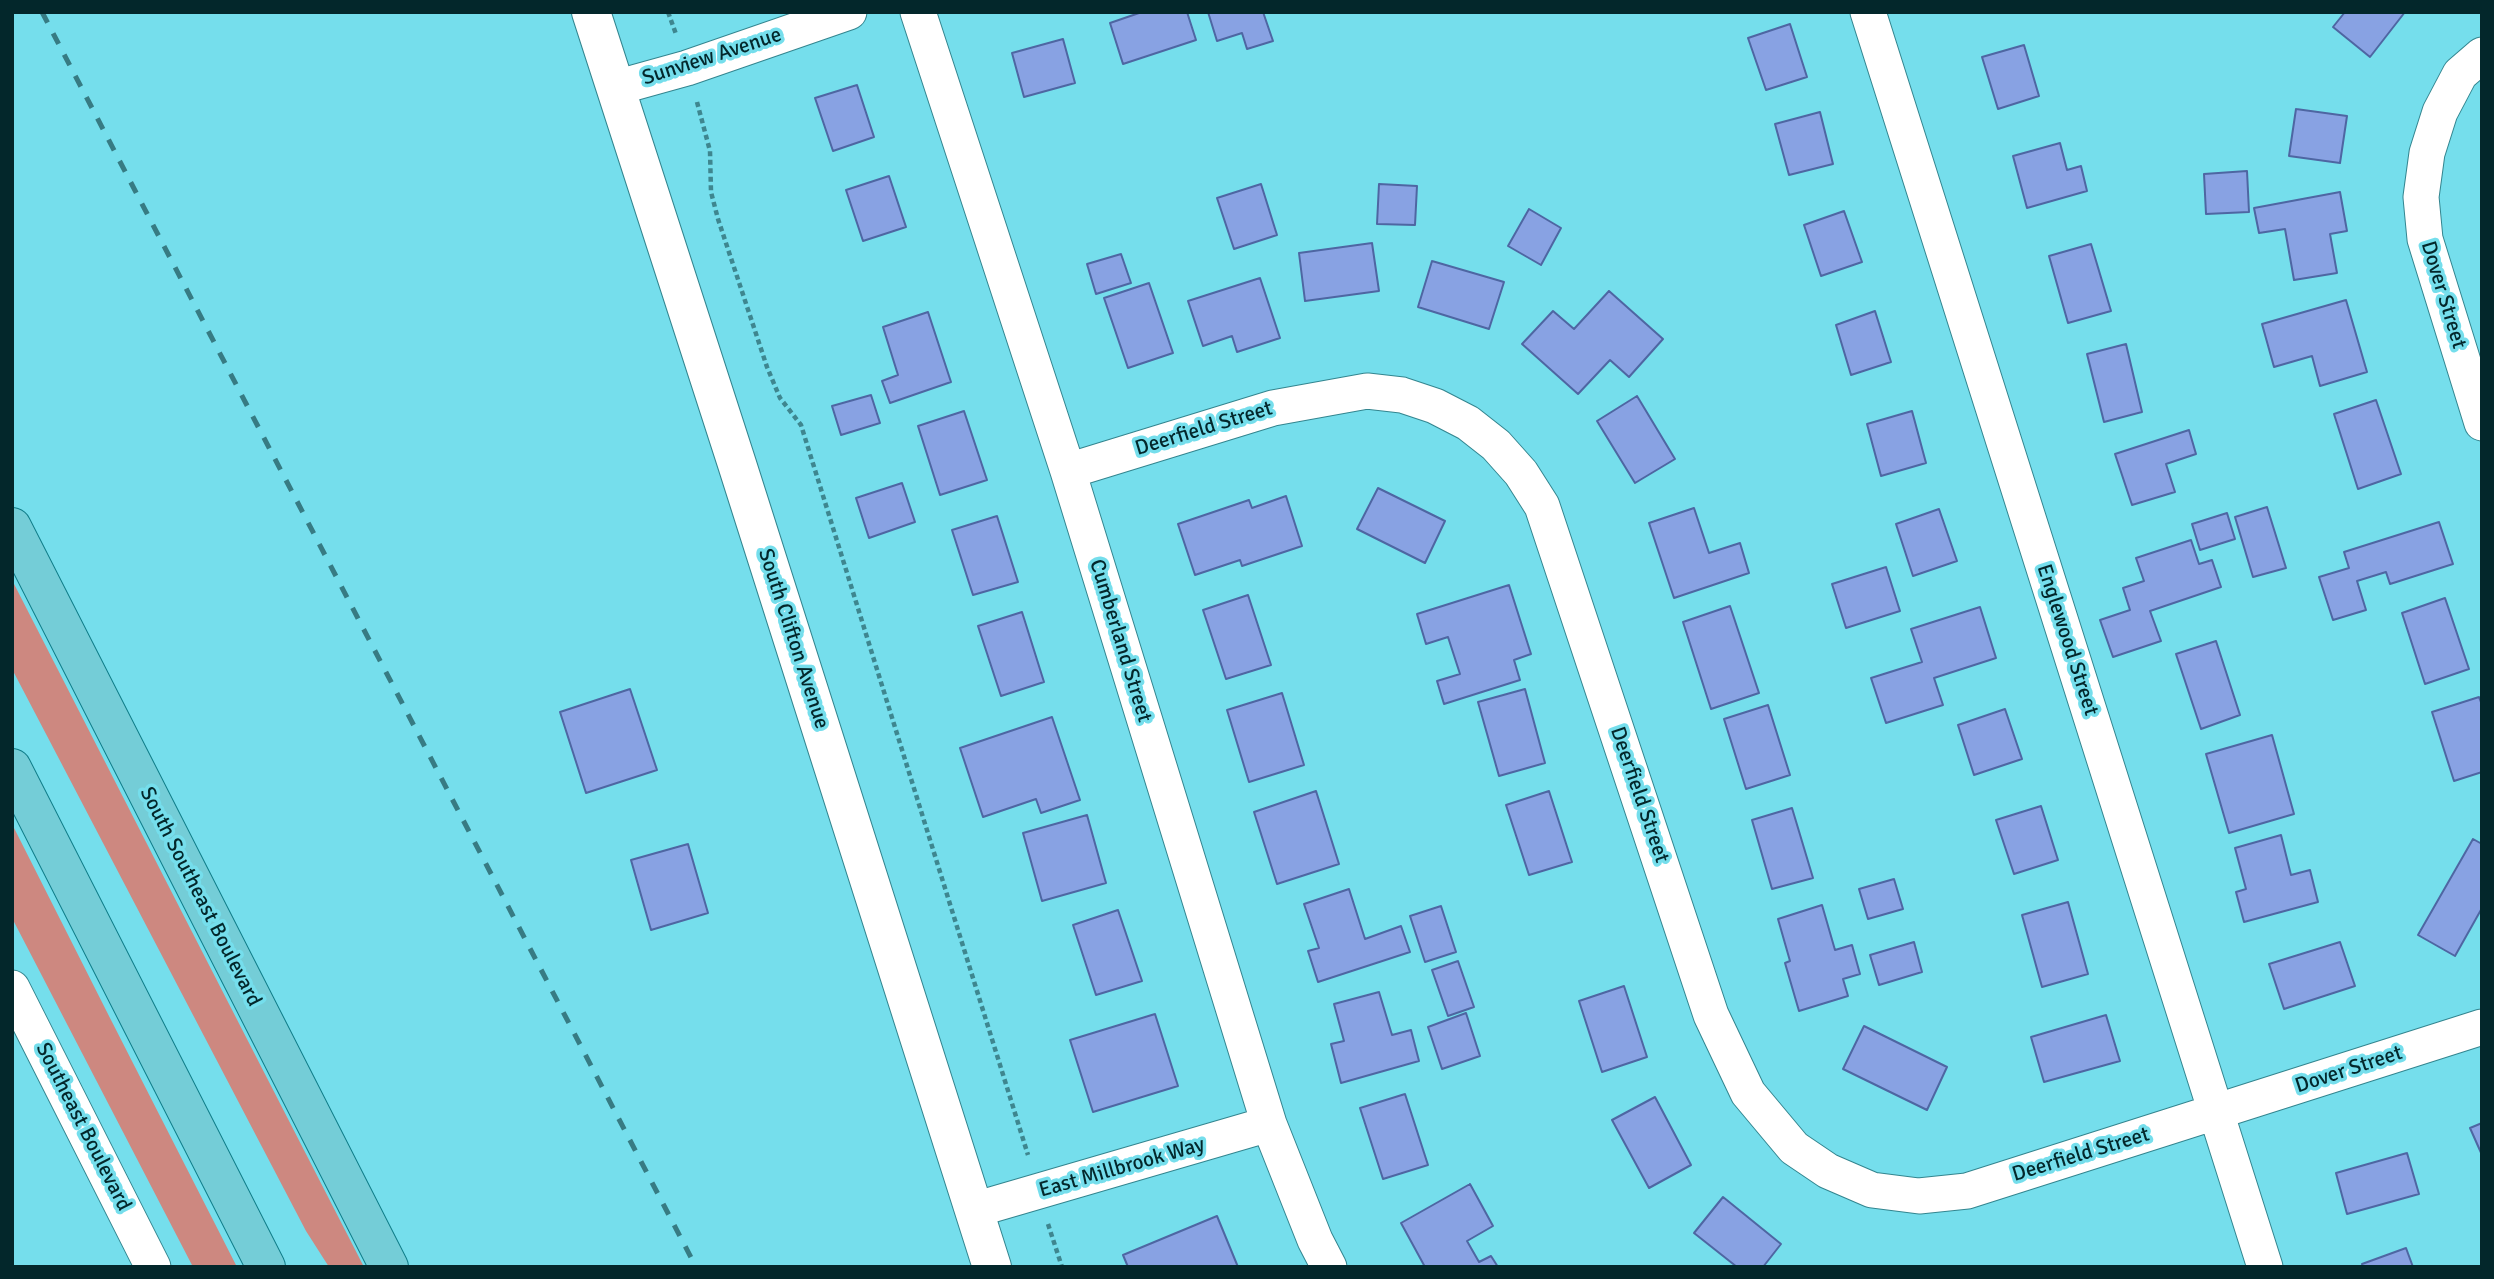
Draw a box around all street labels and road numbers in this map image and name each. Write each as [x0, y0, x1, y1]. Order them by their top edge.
street label: Sunview Avenue [639, 23, 785, 91]
street label: Dover Street [2415, 238, 2471, 352]
street label: Deerfield Street [1132, 396, 1276, 462]
street label: South Clifton Avenue [752, 546, 834, 732]
street label: Cumberland Street [1083, 557, 1157, 725]
street label: Englewood Street [2031, 561, 2103, 719]
street label: Deerfield Street [1604, 724, 1674, 866]
street label: South Southeast Boulevard [134, 783, 266, 1011]
street label: Southeast Boulevard [30, 1039, 136, 1215]
street label: Dover Street [2292, 1041, 2406, 1099]
street label: Deerfield Street [2009, 1122, 2153, 1188]
street label: East Millbrook Way [1036, 1132, 1208, 1204]

